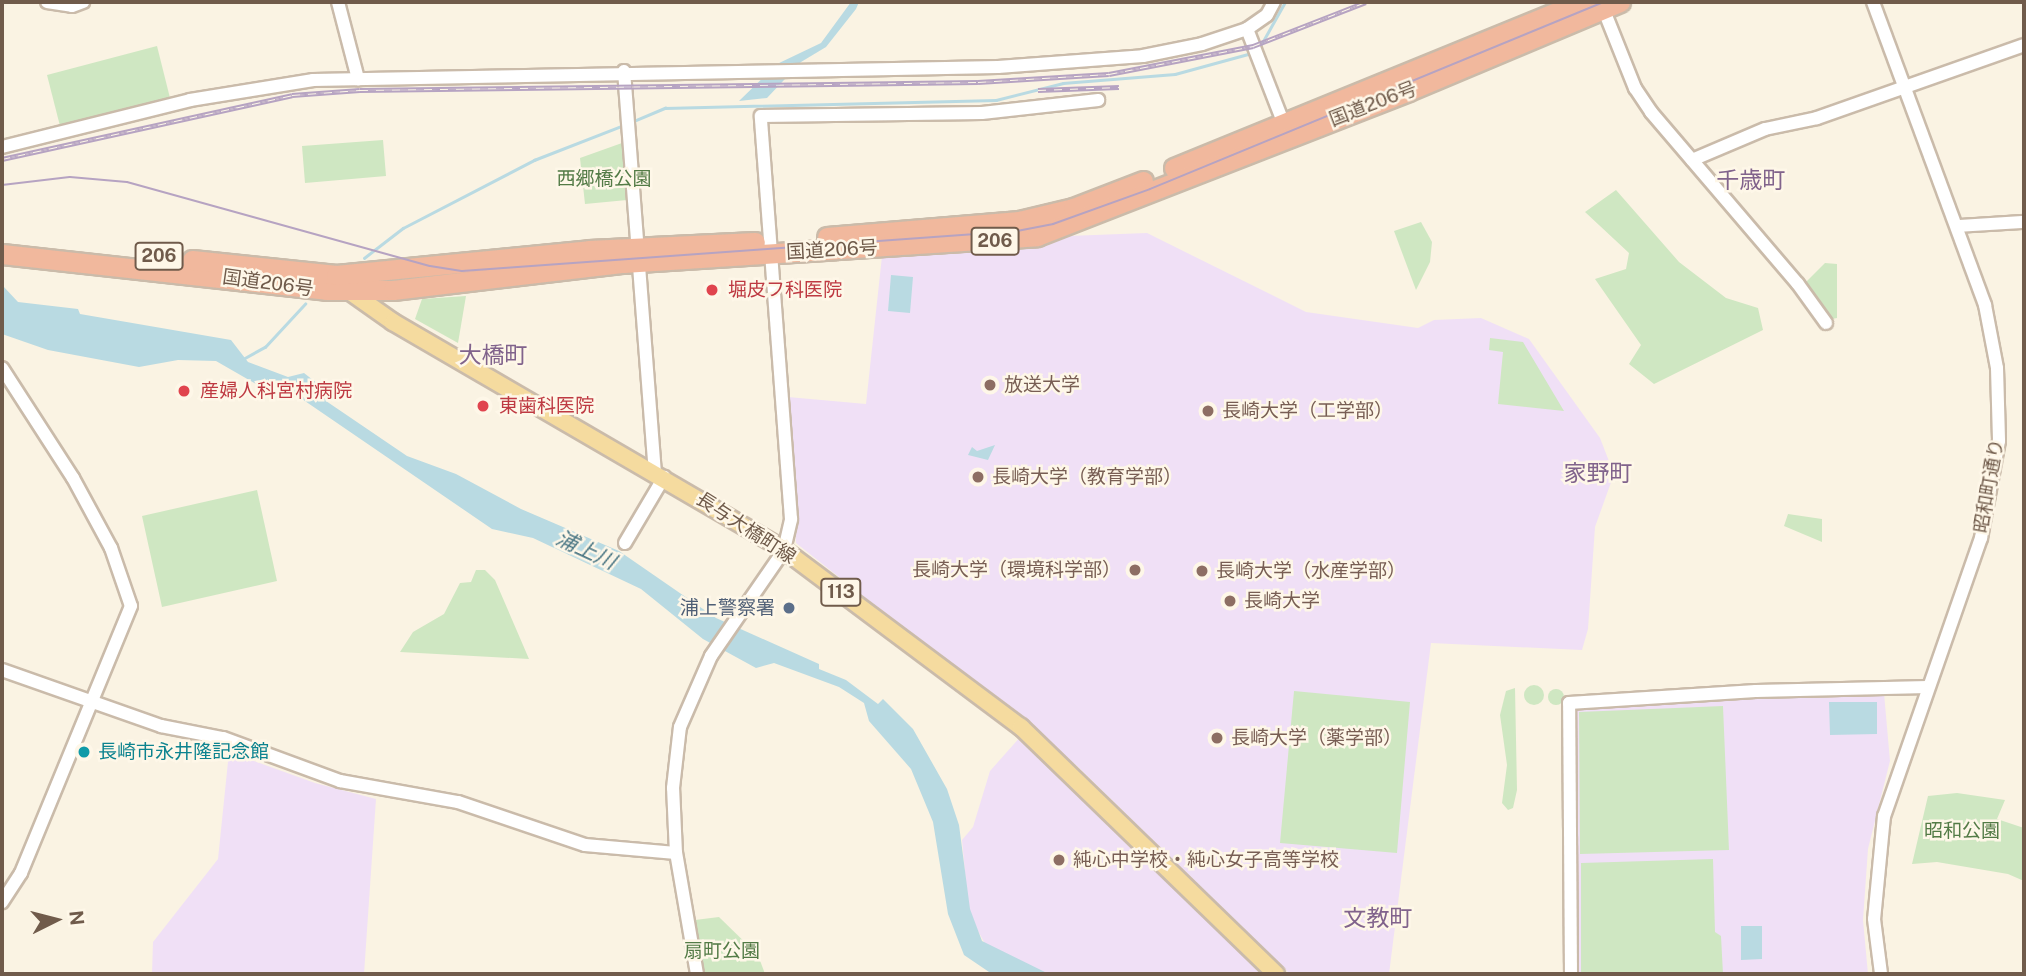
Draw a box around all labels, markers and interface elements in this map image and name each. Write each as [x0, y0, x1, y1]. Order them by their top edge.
street label: 国道206号 [1326, 77, 1420, 131]
district label: 千歳町 [1717, 166, 1785, 194]
park label: 西郷橋公園 [557, 168, 651, 190]
road number: 206 [970, 227, 1020, 256]
street label: 国道206号 [786, 236, 878, 264]
road number: 206 [134, 242, 184, 270]
street label: 国道206号 [221, 265, 315, 301]
place label: 堀皮フ科医院 [728, 279, 842, 301]
marker: 堀皮フ科医院 [702, 280, 722, 300]
district label: 大橋町 [459, 341, 527, 369]
place label: 放送大学 [1004, 374, 1080, 396]
marker: 放送大学 [982, 377, 998, 393]
place label: 産婦人科宮村病院 [200, 380, 352, 402]
marker: 産婦人科宮村病院 [174, 381, 194, 401]
place label: 東歯科医院 [499, 395, 594, 417]
marker: 東歯科医院 [473, 396, 493, 416]
place label: 長崎大学（工学部） [1222, 400, 1393, 422]
marker: 長崎大学（工学部） [1200, 403, 1216, 419]
street label: 昭和町通り [1970, 437, 2008, 535]
district label: 家野町 [1564, 459, 1632, 487]
place label: 長崎大学（教育学部） [992, 466, 1182, 488]
marker: 長崎大学（教育学部） [970, 469, 986, 485]
street label: 長与大橋町線 [692, 487, 800, 569]
water label: 浦上川 [552, 525, 620, 575]
place label: 長崎大学（環境科学部） [912, 559, 1121, 581]
place label: 長崎大学（水産学部） [1216, 560, 1406, 582]
marker: 長崎大学（環境科学部） [1127, 562, 1143, 578]
marker: 長崎大学（水産学部） [1194, 563, 1210, 579]
road number: 113 [820, 578, 862, 606]
place label: 長崎大学 [1244, 590, 1320, 612]
marker: 長崎大学 [1222, 593, 1238, 609]
place label: 浦上警察署 [680, 597, 775, 619]
marker: 浦上警察署 [781, 600, 797, 616]
place label: 長崎大学（薬学部） [1231, 727, 1402, 749]
marker: 長崎大学（薬学部） [1209, 730, 1225, 746]
place label: 長崎市永井隆記念館 [98, 741, 269, 763]
marker: 長崎市永井隆記念館 [76, 744, 92, 760]
park label: 昭和公園 [1924, 820, 2000, 842]
place label: 純心中学校・純心女子高等学校 [1073, 849, 1339, 871]
marker: 純心中学校・純心女子高等学校 [1051, 852, 1067, 868]
north arrow [21, 885, 91, 955]
district label: 文教町 [1344, 904, 1412, 932]
text: N [65, 909, 89, 926]
park label: 扇町公園 [684, 940, 760, 962]

